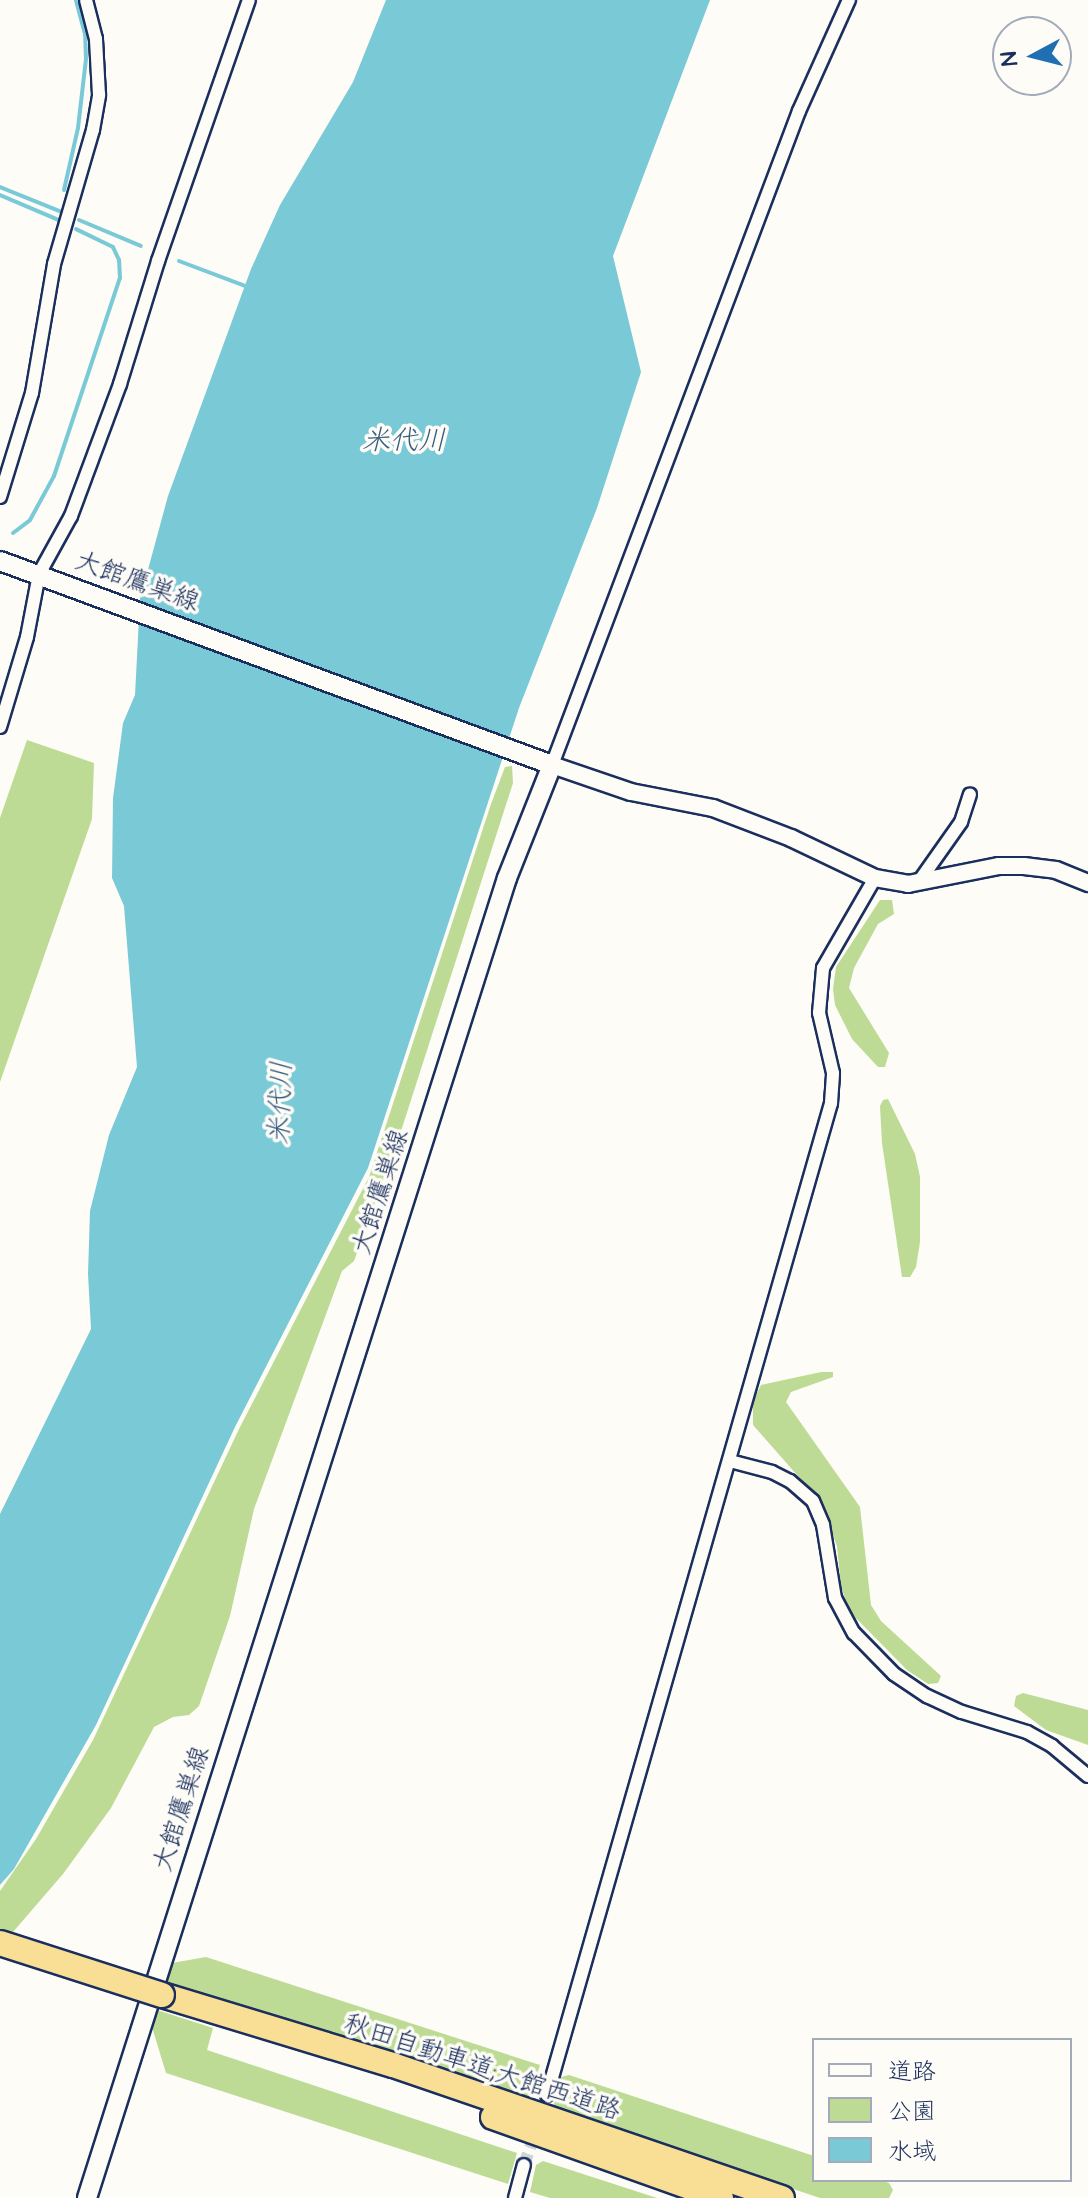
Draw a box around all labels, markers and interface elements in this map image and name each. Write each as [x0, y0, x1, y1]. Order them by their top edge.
north arrow [992, 16, 1072, 96]
text: N [993, 50, 1026, 67]
water label: 米代川 [362, 424, 446, 458]
street label: 大館鷹巣線 [71, 545, 203, 619]
water label: 米代川 [263, 1060, 299, 1146]
street label: 大館鷹巣線 [346, 1125, 416, 1259]
street label: 大館鷹巣線 [147, 1742, 217, 1876]
street label: 秋田自動車道;大館西道路 [340, 2008, 624, 2128]
legend [812, 2038, 1072, 2182]
text: 道路 [888, 2055, 936, 2089]
text: 公園 [888, 2095, 936, 2129]
text: 水域 [888, 2135, 936, 2169]

